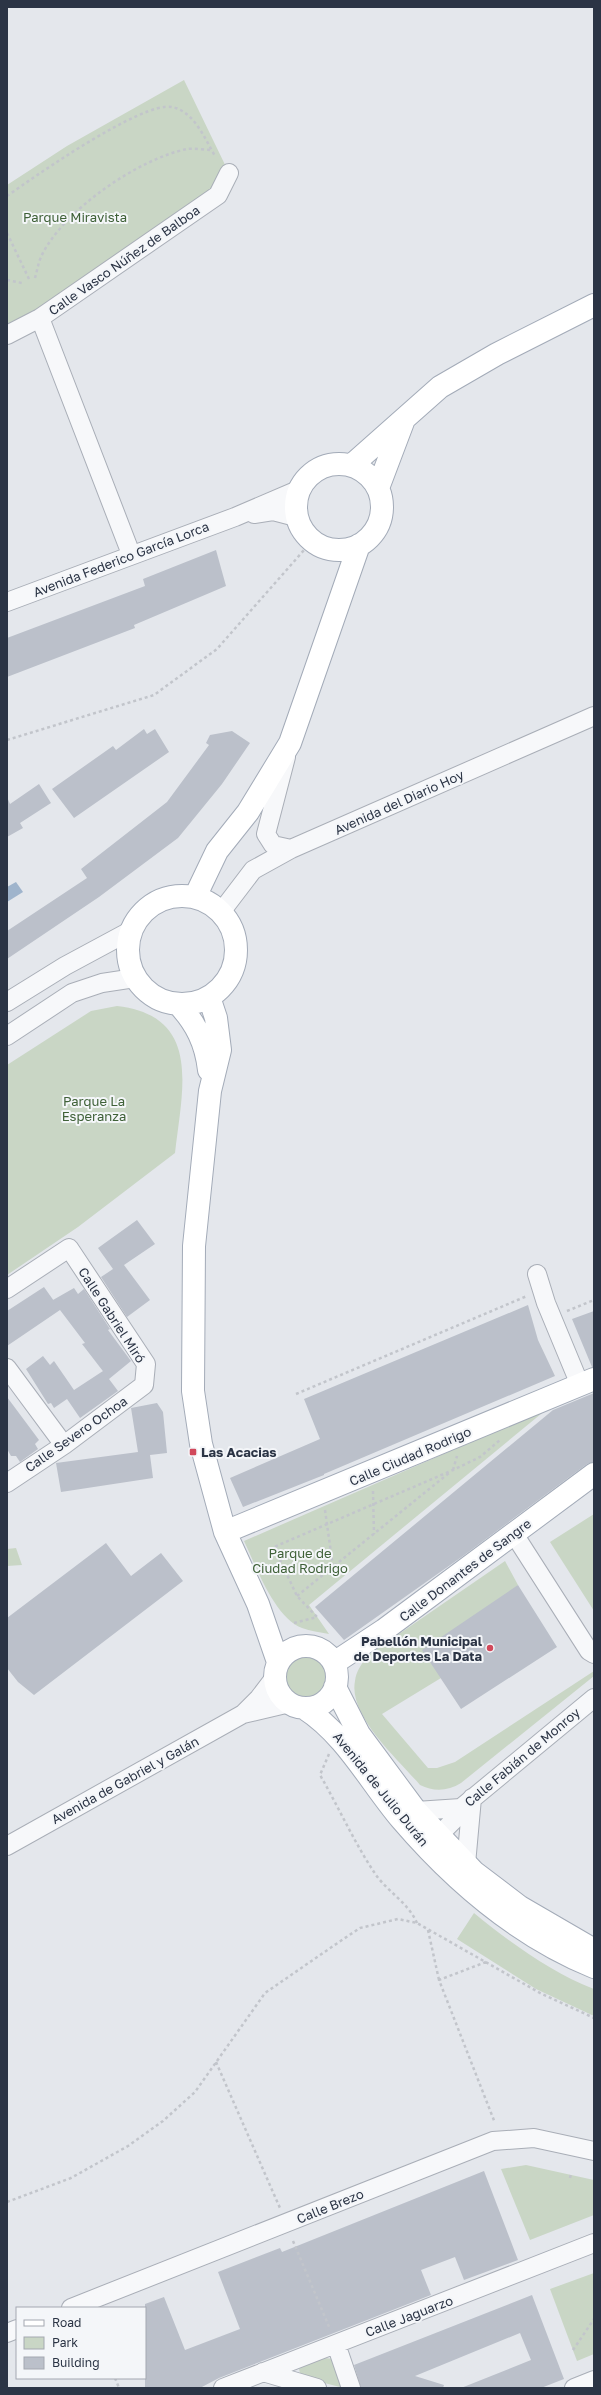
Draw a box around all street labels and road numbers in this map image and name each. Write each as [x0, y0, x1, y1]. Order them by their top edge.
street label: Calle Vasco Núñez de Balboa [45, 202, 203, 318]
street label: Avenida Federico García Lorca [31, 518, 211, 600]
street label: Avenida del Diario Hoy [332, 766, 467, 838]
street label: Calle Gabriel Miró [75, 1264, 149, 1366]
street label: Calle Severo Ochoa [22, 1393, 130, 1475]
street label: Calle Ciudad Rodrigo [347, 1423, 474, 1489]
street label: Calle Donantes de Sangre [396, 1515, 534, 1625]
street label: Calle Fabián de Monroy [461, 1704, 583, 1810]
street label: Avenida de Julio Durán [330, 1729, 432, 1849]
street label: Avenida de Gabriel y Galán [49, 1733, 201, 1827]
street label: Calle Brezo [294, 2185, 366, 2227]
street label: Calle Jaguarzo [363, 2292, 455, 2340]

